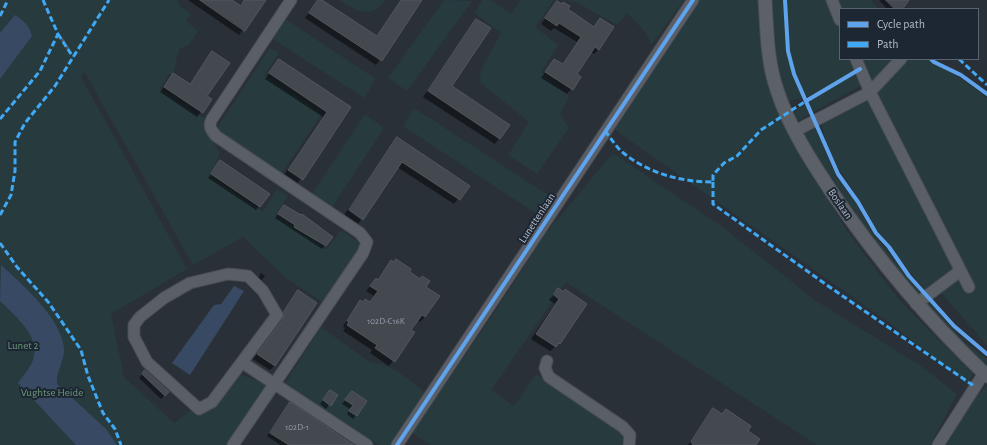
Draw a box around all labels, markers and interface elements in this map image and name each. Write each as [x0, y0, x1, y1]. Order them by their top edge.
legend [839, 8, 979, 60]
text: Cycle path [877, 18, 925, 30]
text: Path [877, 38, 899, 50]
street label: Boslaan [825, 186, 855, 222]
street label: Lunettenlaan [516, 191, 558, 245]
house number: 102D-C16K [367, 316, 405, 326]
park label: Lunet 2 [7, 339, 39, 353]
park label: Vughtse Heide [21, 386, 83, 400]
house number: 102D-1 [285, 422, 309, 432]

